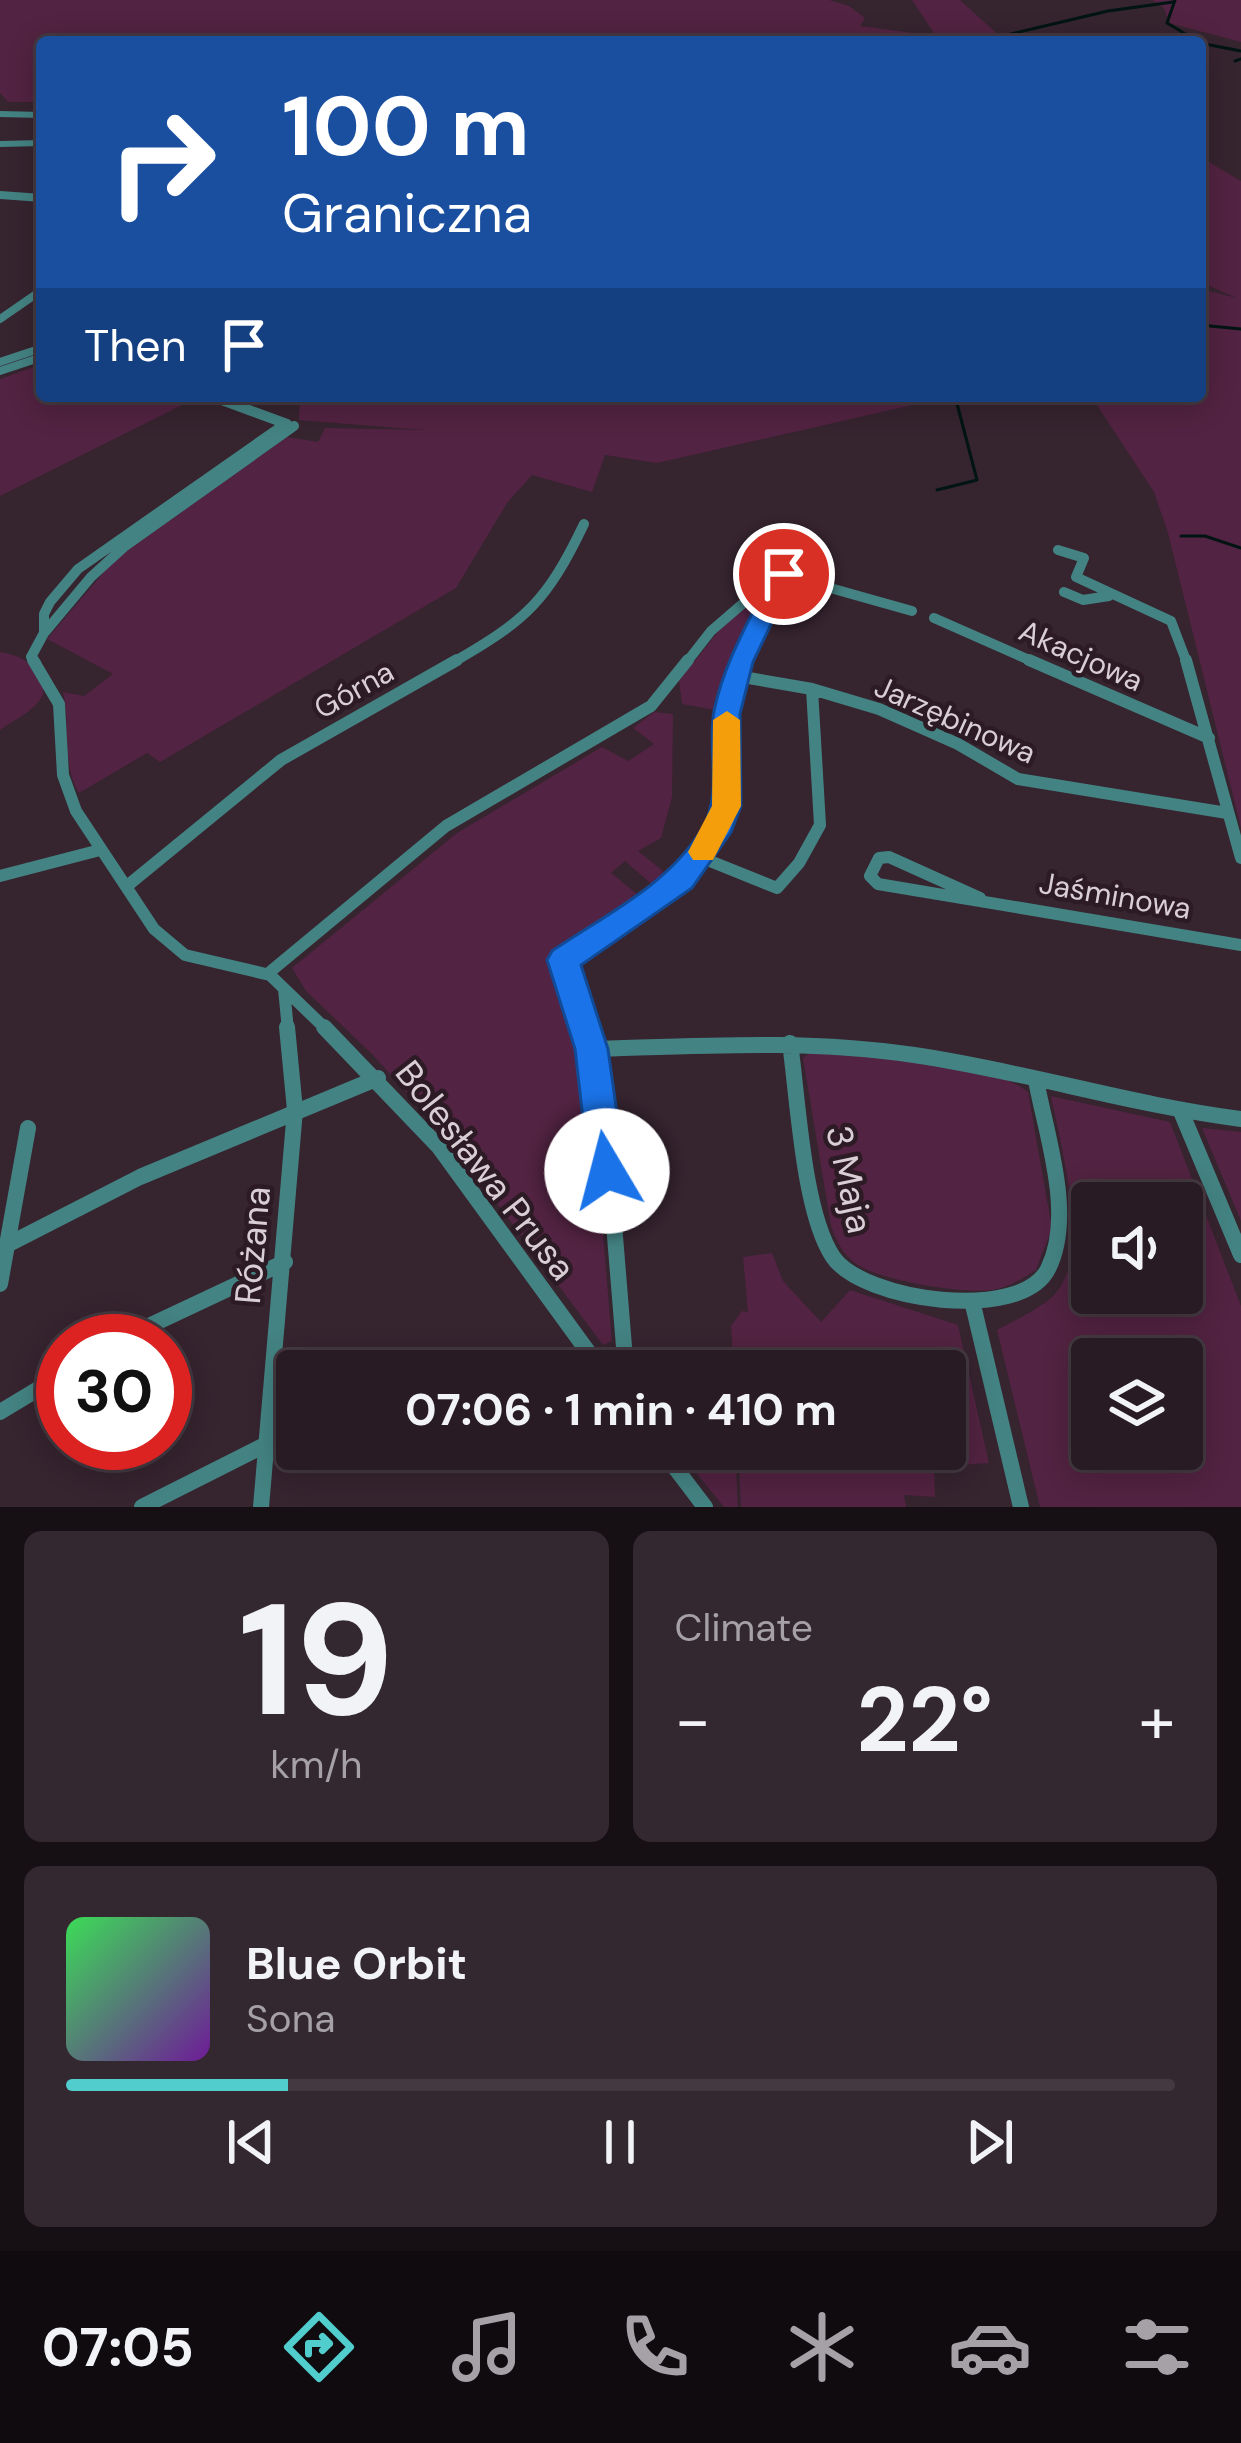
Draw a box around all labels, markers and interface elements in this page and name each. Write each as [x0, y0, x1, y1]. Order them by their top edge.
text: 100 m [282, 72, 530, 181]
icon: right [84, 84, 240, 240]
text: Graniczna [282, 178, 532, 249]
icon: arrive [211, 312, 277, 378]
text: Then [84, 316, 187, 375]
pin [733, 523, 835, 625]
icon: arrive [751, 541, 817, 607]
street label: Akacjowa [1013, 611, 1149, 700]
street label: Górna [307, 652, 400, 727]
street label: Jarzębinowa [869, 667, 1042, 772]
street label: Jaśminowa [1036, 863, 1194, 928]
street label: Bolesława Prusa [385, 1051, 586, 1290]
position arrow [544, 1108, 670, 1234]
street label: 3 Maja [815, 1121, 884, 1237]
map controls [1071, 1182, 1203, 1470]
button: sound [1071, 1182, 1203, 1314]
street label: Różana [224, 1184, 281, 1306]
speed limit sign: 30 [36, 1314, 192, 1470]
button: layers [1071, 1338, 1203, 1470]
text: 07:06 · 1 min · 410 m [405, 1380, 837, 1439]
text: 19 [238, 1559, 394, 1762]
text: Climate [675, 1602, 813, 1653]
text: 22° [856, 1662, 993, 1779]
text: − [675, 1678, 711, 1763]
text: + [1139, 1678, 1175, 1763]
text: km/h [270, 1739, 362, 1790]
text: Blue Orbit [246, 1934, 467, 1993]
text: Sona [246, 1993, 335, 2044]
icon: previous [218, 2109, 284, 2175]
icon: pause [587, 2109, 653, 2175]
icon: next [957, 2109, 1023, 2175]
icon: directions [277, 2305, 361, 2389]
icon: music [445, 2305, 529, 2389]
icon: phone [613, 2305, 697, 2389]
icon: climate [780, 2305, 864, 2389]
icon: car [948, 2305, 1032, 2389]
icon: filters [1115, 2305, 1199, 2389]
text: 07:05 [42, 2312, 194, 2383]

